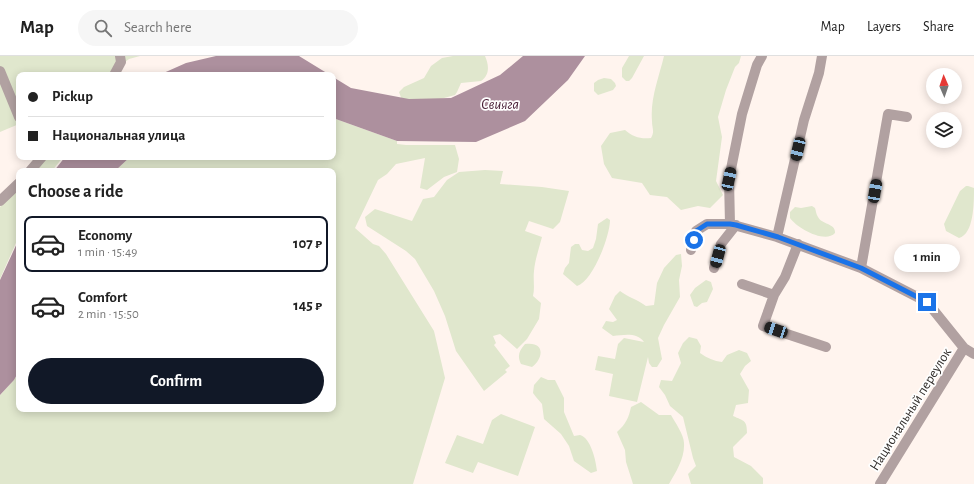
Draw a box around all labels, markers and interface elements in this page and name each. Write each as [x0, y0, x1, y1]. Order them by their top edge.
search box [78, 10, 358, 46]
icon: search [92, 17, 114, 39]
text: Map [20, 18, 54, 37]
text: Search here [124, 20, 192, 35]
text: Map [820, 20, 845, 34]
text: Layers [867, 20, 901, 34]
text: Share [923, 20, 954, 34]
north arrow [926, 68, 962, 104]
map controls [926, 68, 962, 148]
text: Pickup [52, 89, 93, 104]
water label: Свияга [481, 97, 519, 112]
button: layers [926, 112, 962, 148]
text: Национальная улица [52, 128, 185, 143]
car [789, 136, 807, 162]
car [721, 166, 737, 192]
car [867, 178, 883, 204]
text: Choose a ride [28, 183, 123, 201]
icon: car [30, 226, 66, 262]
text: Economy [78, 228, 132, 243]
route start [685, 231, 703, 249]
text: 107 ₽ [293, 236, 322, 251]
car [709, 243, 727, 269]
callout: 1 min [894, 244, 960, 272]
text: 1 min · 15:49 [78, 246, 137, 259]
text: 1 min [913, 251, 941, 264]
icon: car [30, 288, 66, 324]
text: Comfort [78, 290, 127, 305]
route end [918, 293, 936, 311]
text: 145 ₽ [293, 298, 322, 313]
text: 2 min · 15:50 [78, 308, 139, 321]
car [763, 320, 789, 340]
street label: Национальный переулок [867, 345, 955, 473]
button: Confirm [28, 358, 324, 404]

